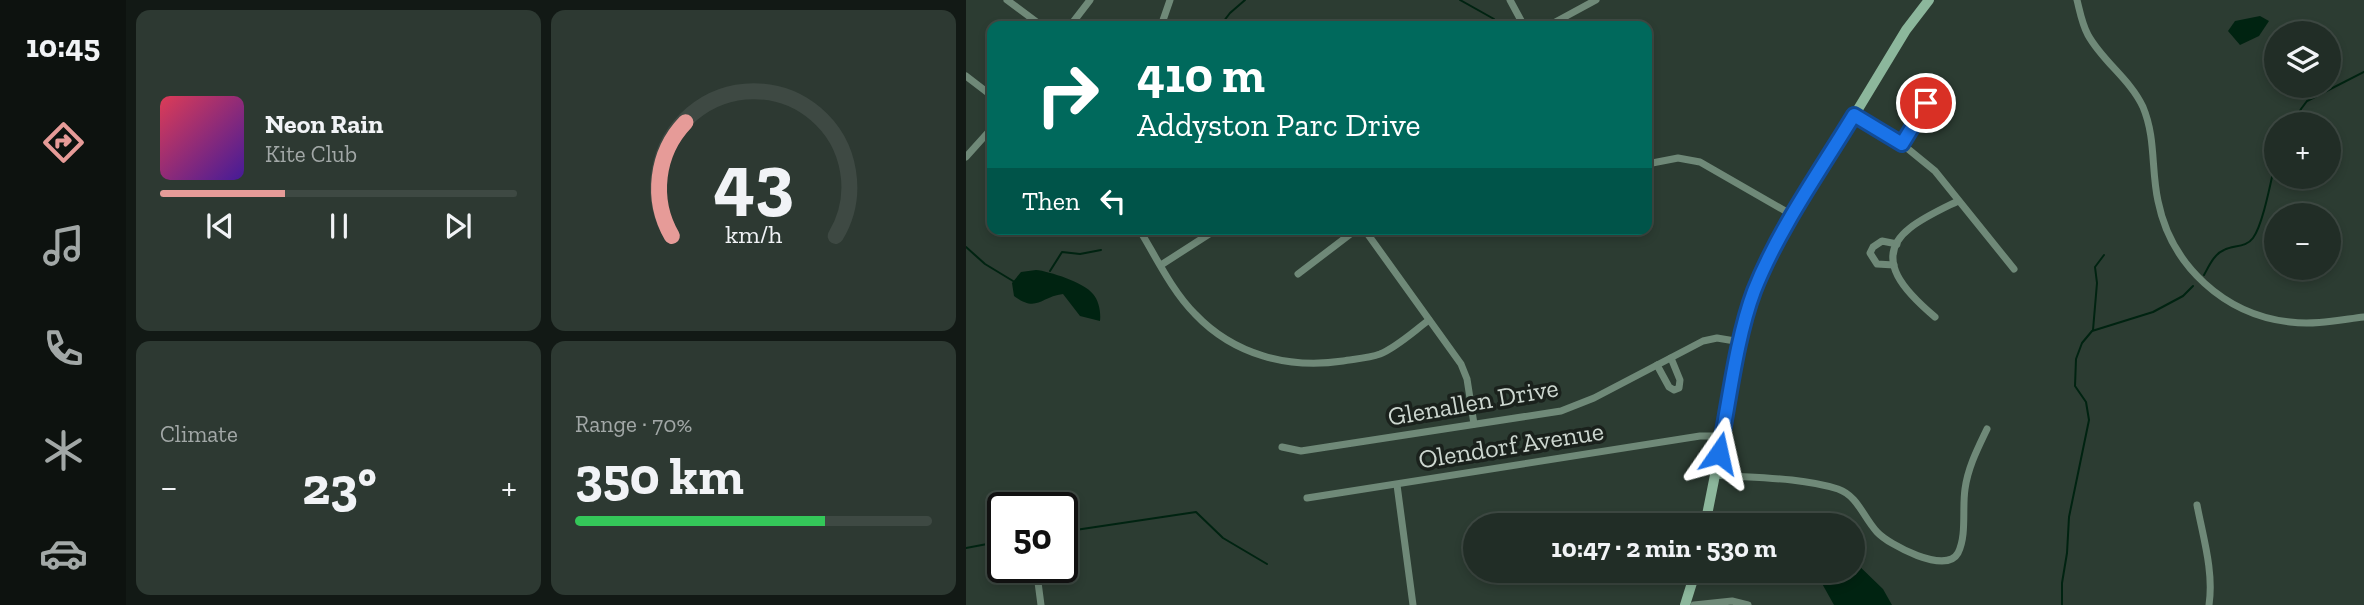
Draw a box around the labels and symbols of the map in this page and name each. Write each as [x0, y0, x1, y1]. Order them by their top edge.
pin [1896, 73, 1956, 133]
street label: Glenallen Drive [1385, 371, 1561, 433]
street label: Olendorf Avenue [1416, 415, 1606, 475]
position arrow [1682, 416, 1756, 490]
speed limit sign: 50 [987, 492, 1078, 583]

